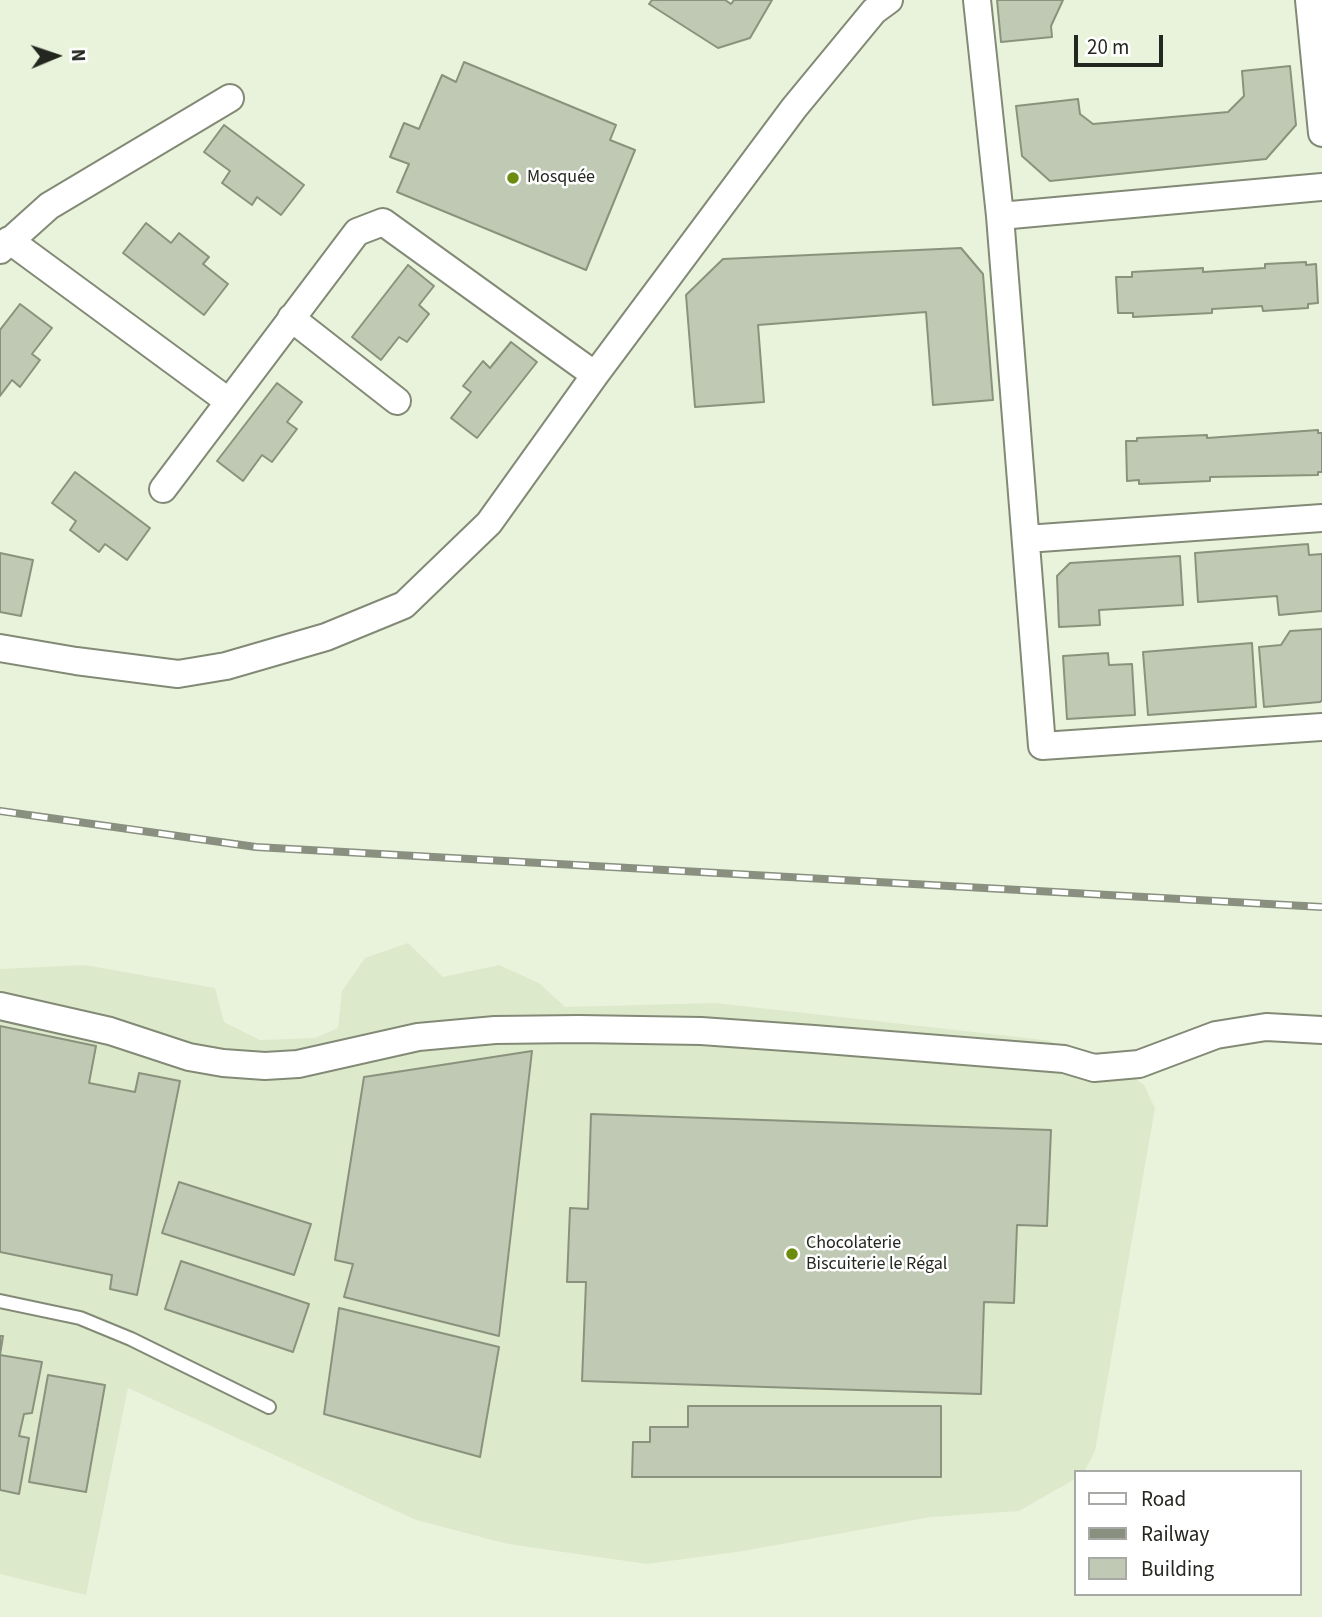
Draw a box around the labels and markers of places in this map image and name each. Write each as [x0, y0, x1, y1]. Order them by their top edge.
place label: Mosquée [527, 167, 595, 189]
marker: Mosquée [505, 170, 521, 186]
place label: Chocolaterie Biscuiterie le Régal [806, 1233, 947, 1276]
marker: Chocolaterie Biscuiterie le Régal [784, 1246, 800, 1262]

